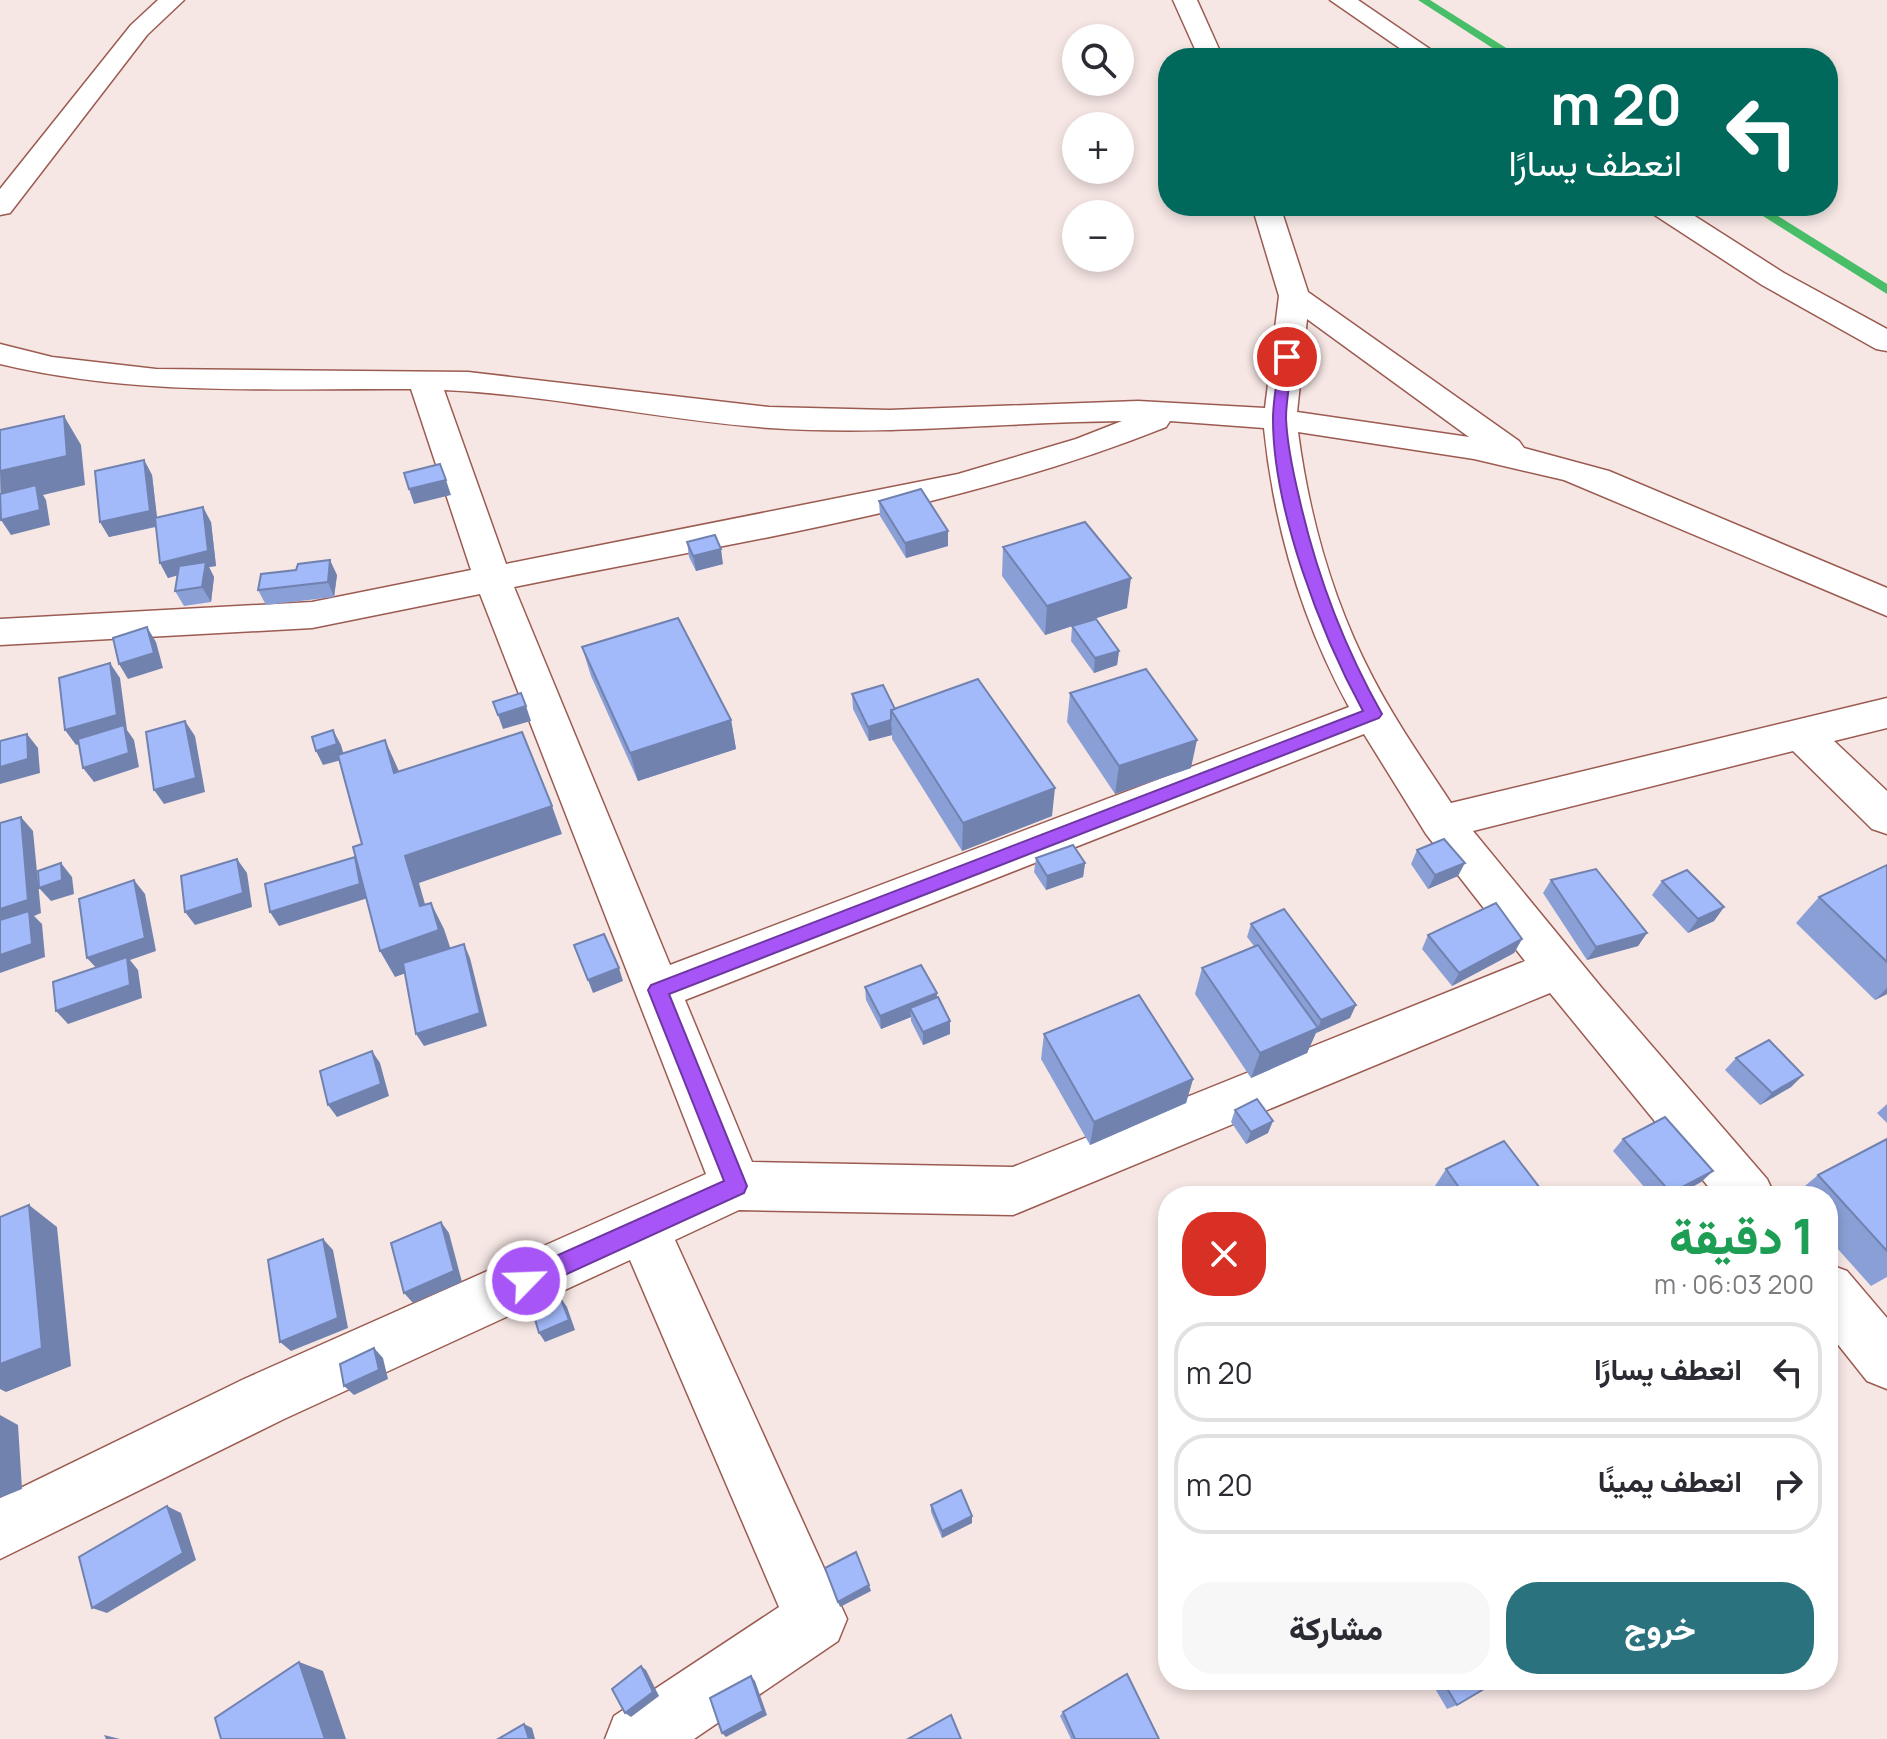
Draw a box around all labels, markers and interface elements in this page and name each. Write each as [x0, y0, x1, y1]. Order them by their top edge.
map controls [1062, 24, 1134, 272]
button: search [1062, 24, 1134, 96]
text: 20 m [1550, 65, 1682, 142]
icon: left [1710, 80, 1814, 184]
button: + [1062, 112, 1134, 184]
text: انعطف يسارًا [1509, 138, 1682, 187]
button: − [1062, 200, 1134, 272]
pin [1253, 323, 1321, 391]
icon: arrive [1265, 335, 1309, 379]
text: 1 دقيقة [1669, 1203, 1814, 1268]
button: close [1182, 1212, 1266, 1296]
position arrow [484, 1239, 568, 1323]
text: 200 m · 06:03 [1654, 1266, 1814, 1302]
text: انعطف يسارًا [1594, 1348, 1742, 1389]
icon: left [1766, 1350, 1810, 1394]
text: 20 m [1186, 1352, 1253, 1393]
text: انعطف يمينًا [1598, 1460, 1742, 1501]
icon: right [1766, 1462, 1810, 1506]
text: 20 m [1186, 1464, 1253, 1505]
button: مشاركة [1182, 1582, 1490, 1674]
button: خروج [1506, 1582, 1814, 1674]

